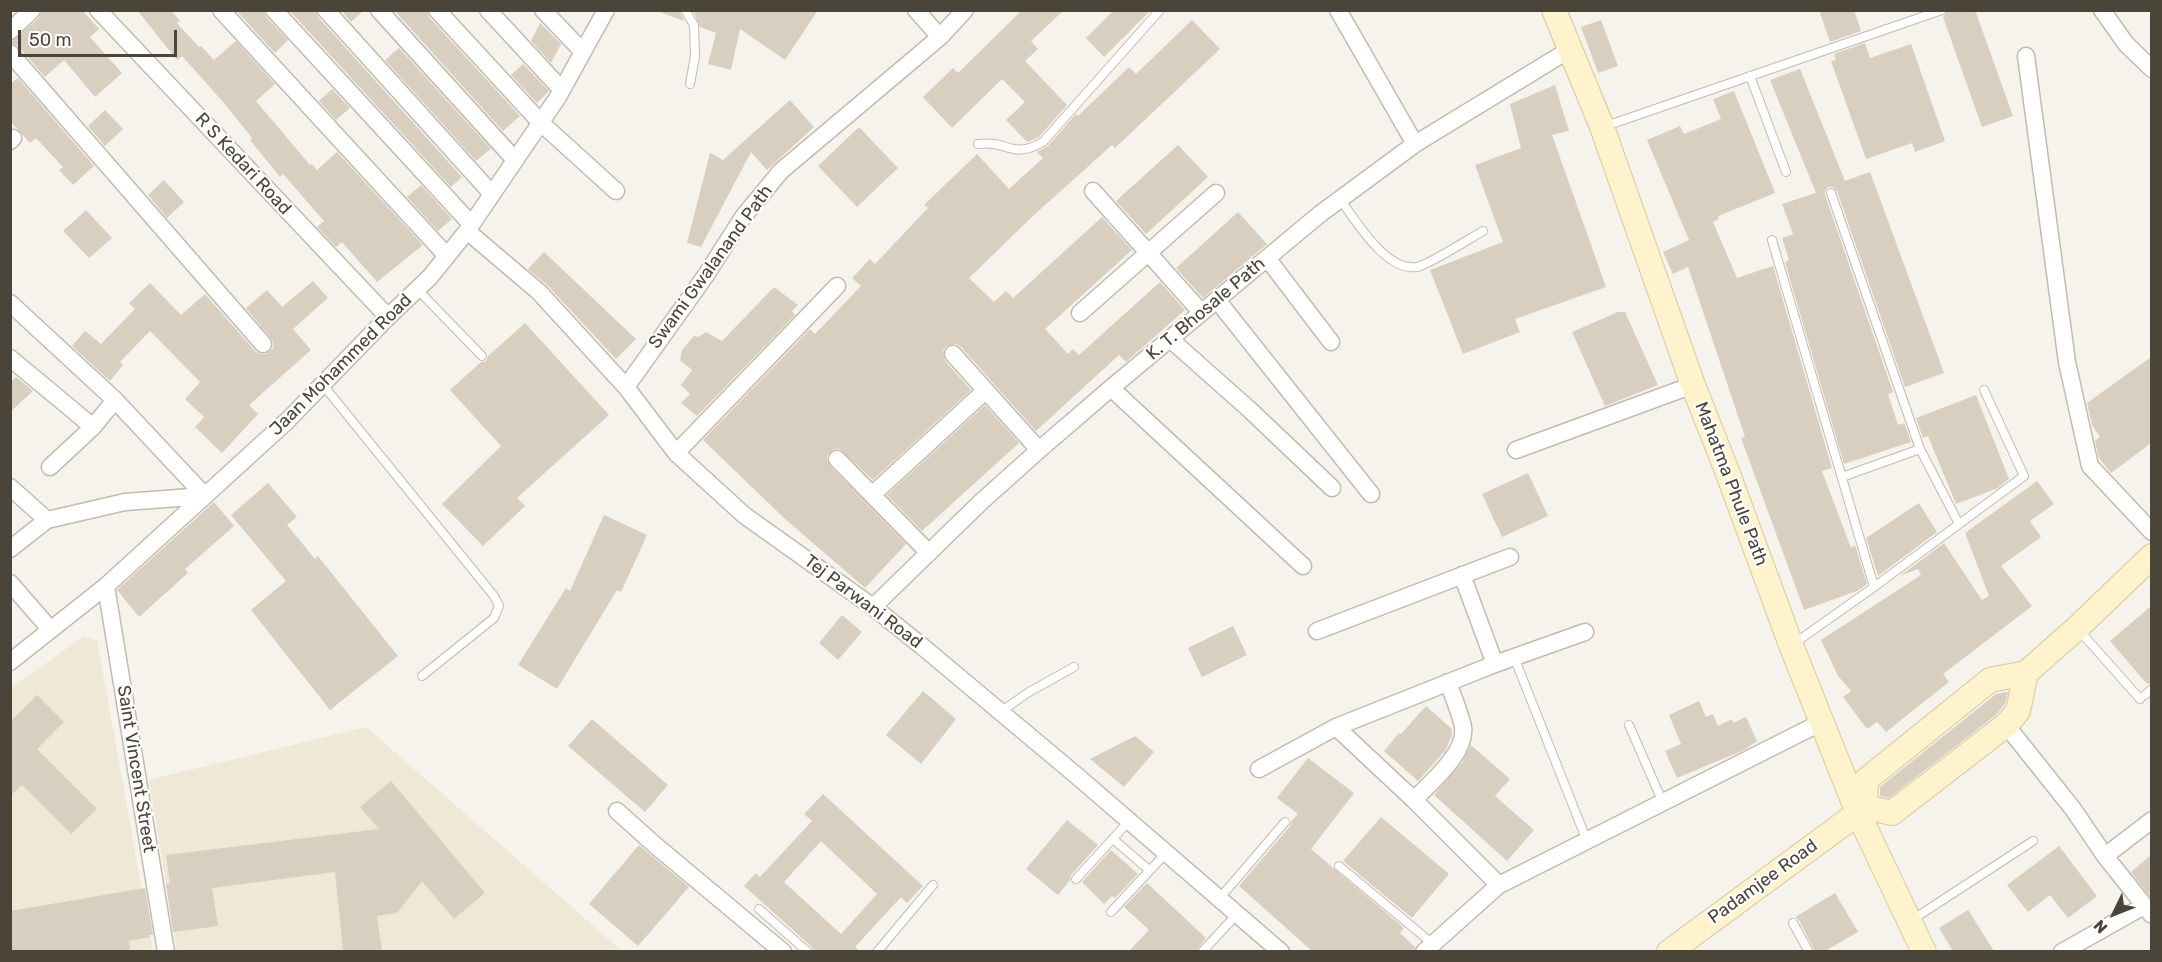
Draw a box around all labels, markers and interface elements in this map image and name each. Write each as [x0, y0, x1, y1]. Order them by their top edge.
scale bar [21, 18, 180, 56]
text: 50 m [29, 29, 72, 51]
street label: R S Kedari Road [190, 109, 296, 219]
street label: Swami Gwalanand Path [644, 181, 778, 353]
street label: K. T. Bhosale Path [1142, 253, 1270, 365]
street label: Jaan Mohammed Road [266, 290, 416, 440]
street label: Mahatma Phule Path [1690, 399, 1772, 569]
street label: Tej Parwani Road [800, 551, 926, 653]
street label: Saint Vincent Street [112, 684, 160, 854]
street label: Padamjee Road [1704, 835, 1822, 929]
north arrow [2084, 884, 2144, 944]
text: N [2090, 916, 2111, 937]

